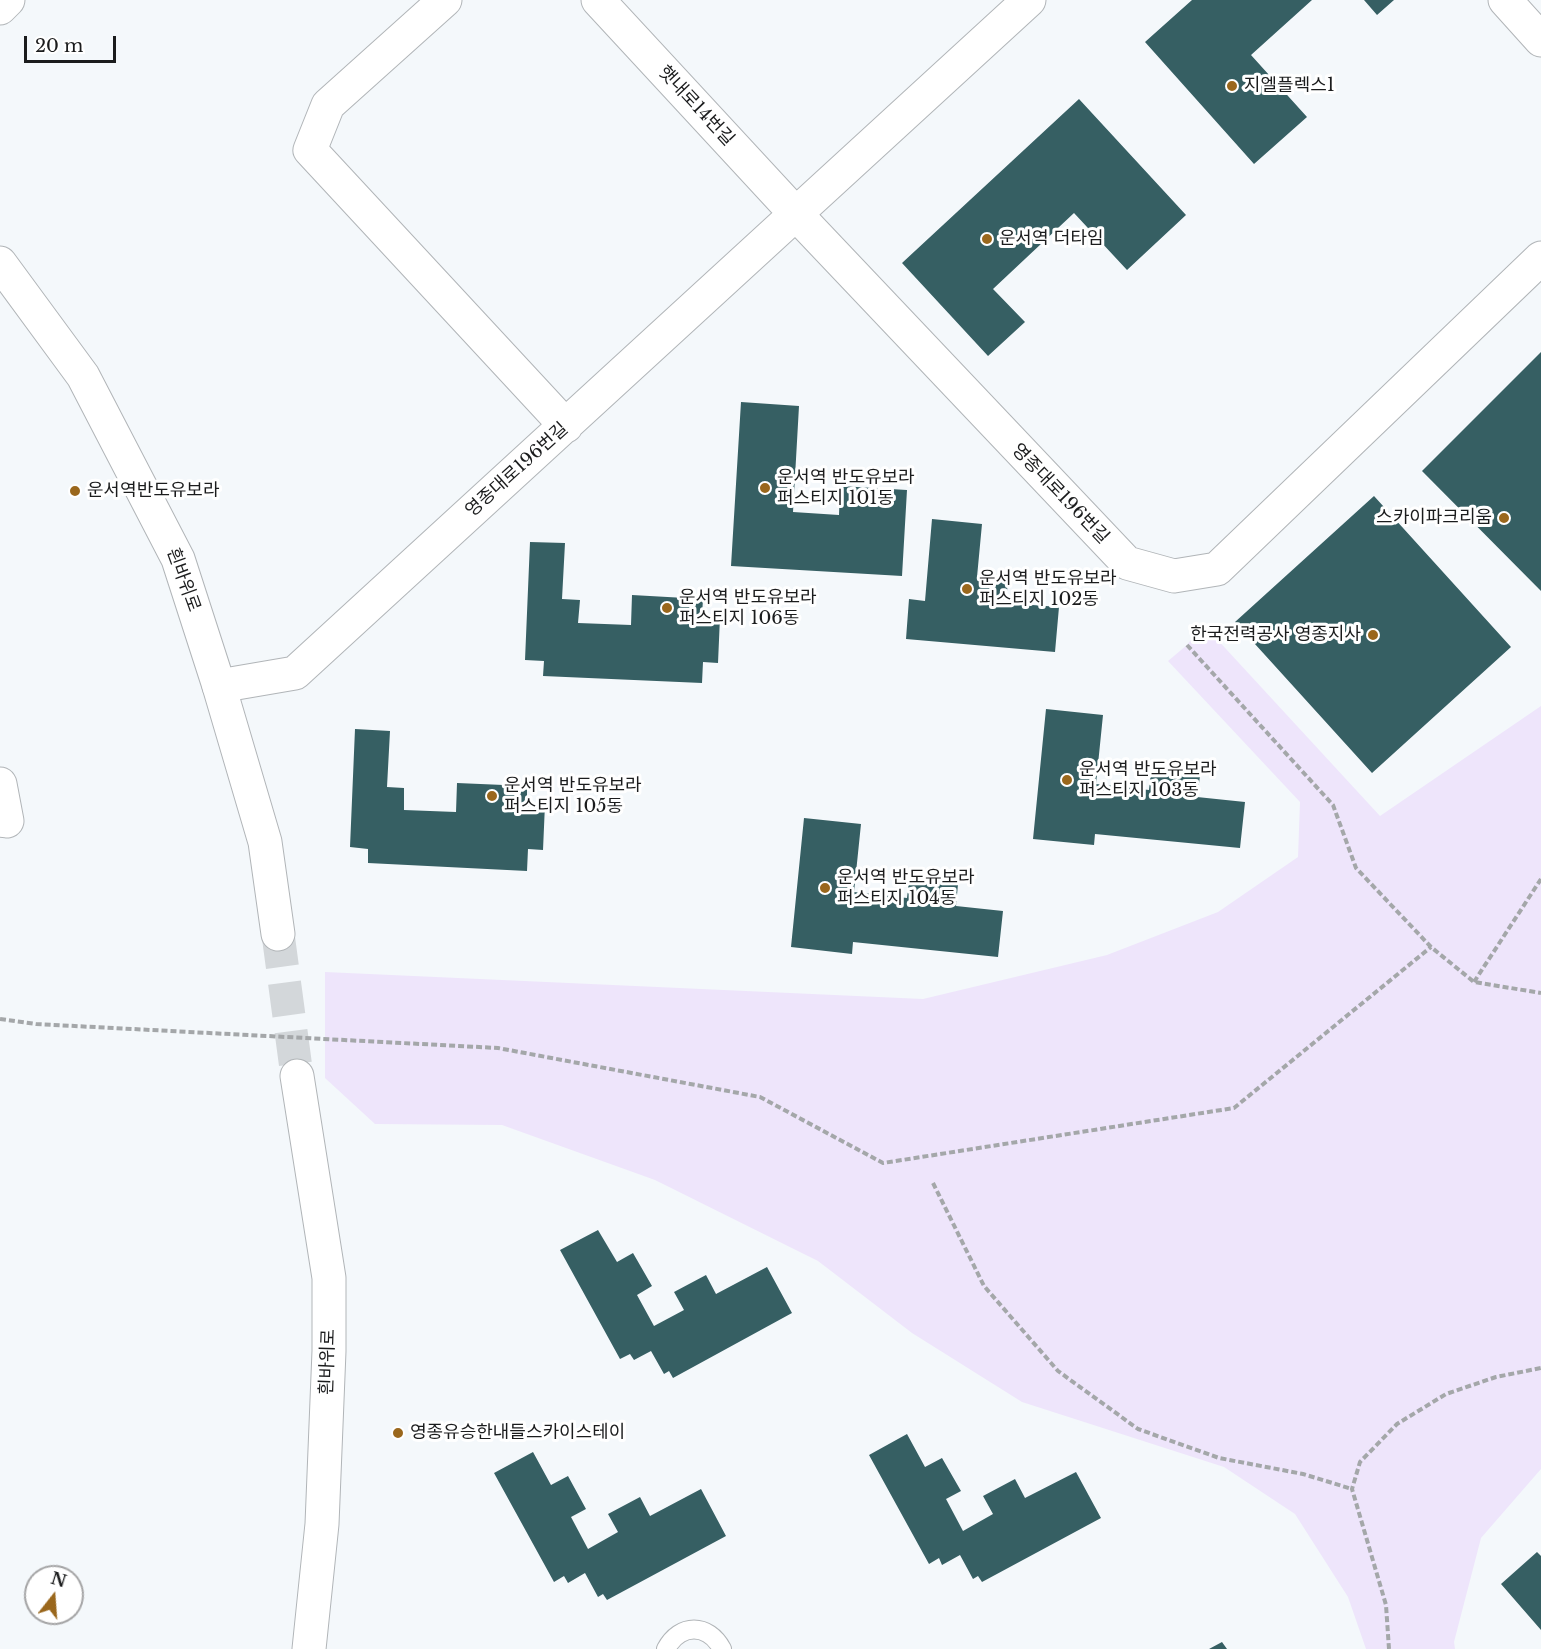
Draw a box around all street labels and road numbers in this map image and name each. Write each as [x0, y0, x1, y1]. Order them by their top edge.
street label: 햇내로14번길 [654, 62, 738, 150]
street label: 영종대로196번길 [461, 418, 573, 522]
street label: 영종대로196번길 [1007, 440, 1113, 548]
street label: 흰바위로 [162, 545, 204, 615]
street label: 흰바위로 [316, 1329, 340, 1395]

